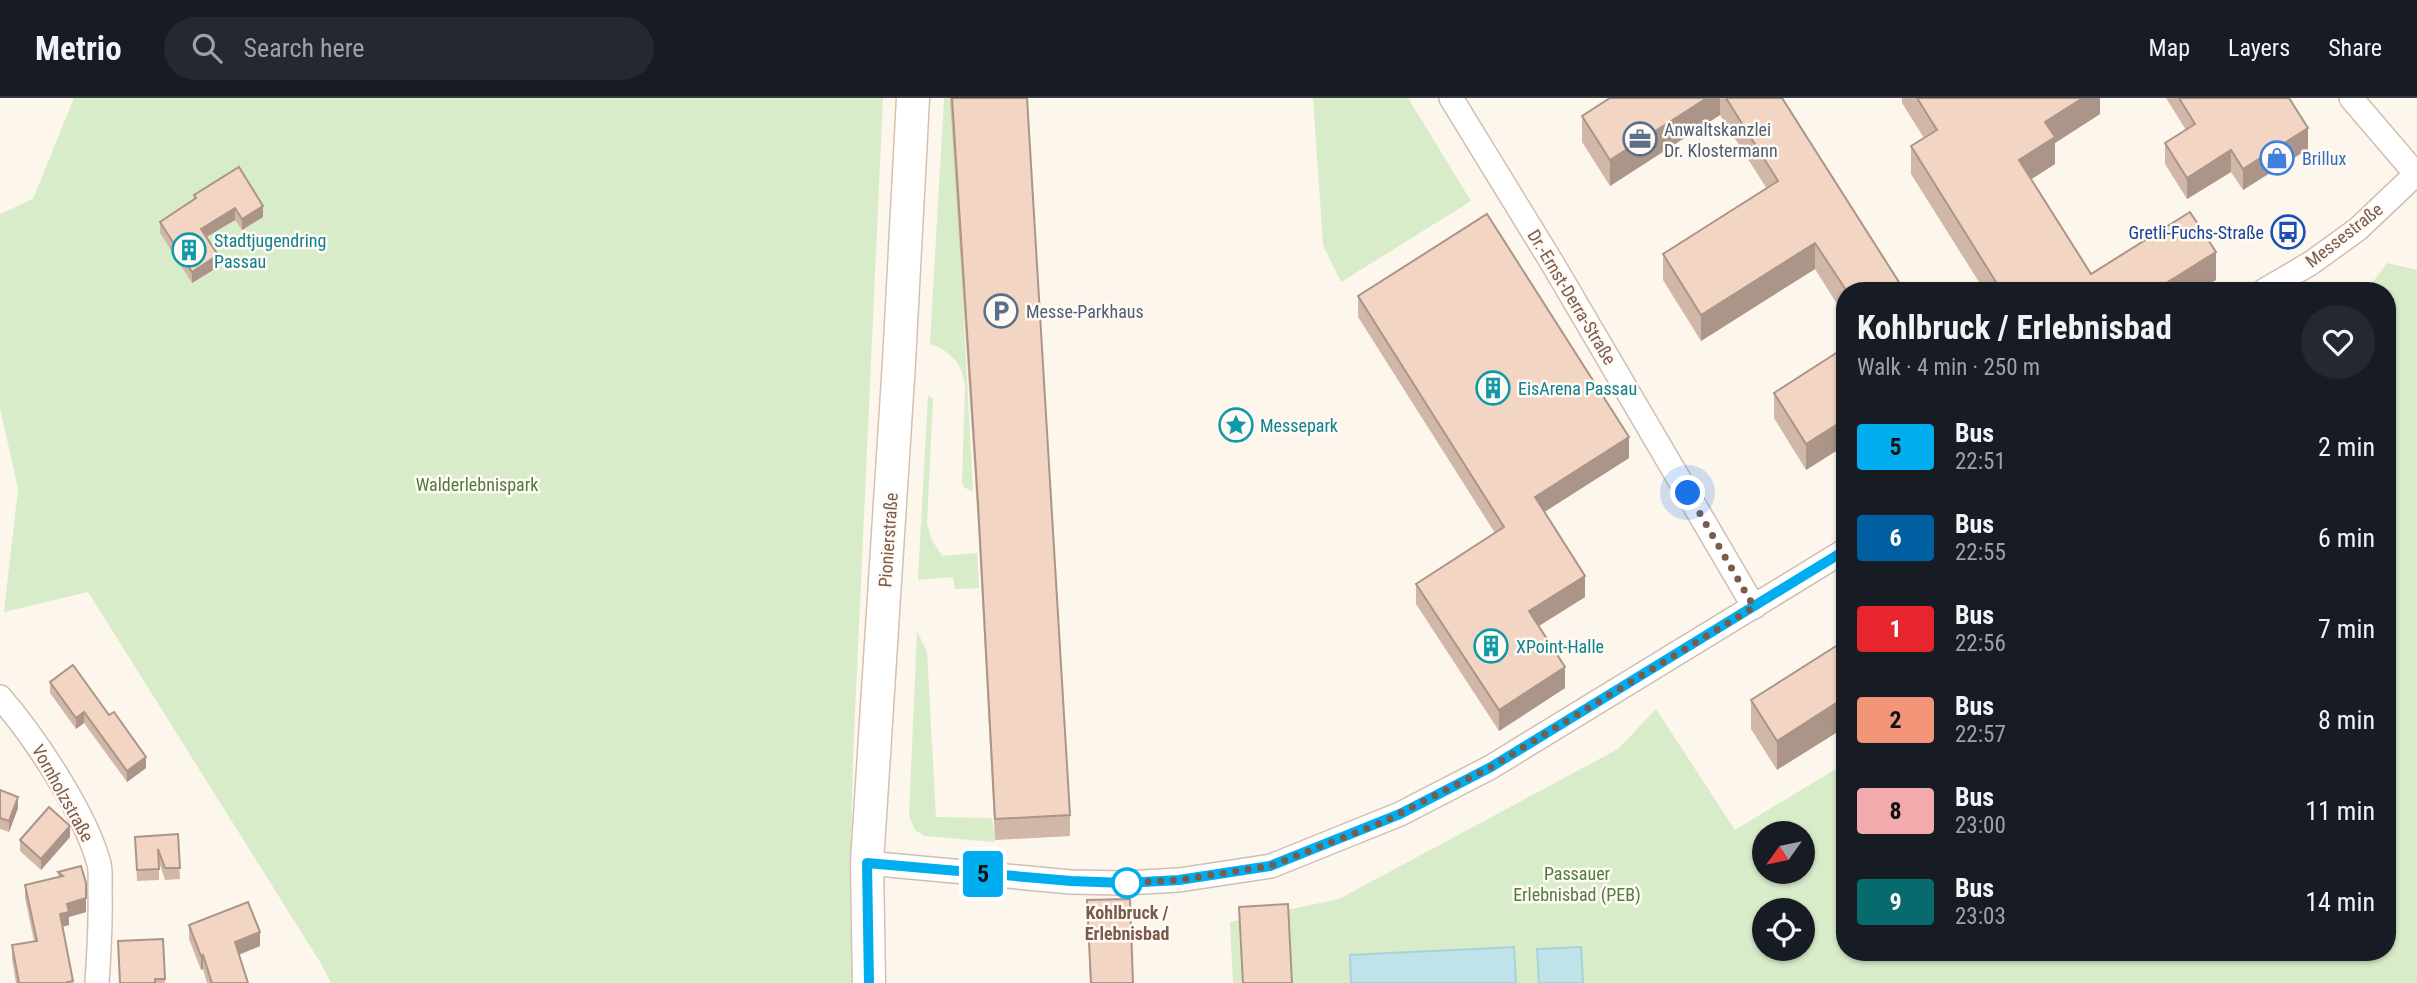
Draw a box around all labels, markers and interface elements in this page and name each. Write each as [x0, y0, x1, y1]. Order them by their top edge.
search box [164, 17, 654, 80]
text: Metrio [35, 29, 122, 68]
icon: search [188, 29, 226, 67]
text: Search here [244, 33, 365, 63]
text: Map [2149, 34, 2190, 62]
text: Layers [2228, 34, 2290, 62]
text: Share [2328, 34, 2382, 62]
place label: Anwaltskanzlei Dr. Klostermann [1664, 119, 1778, 161]
office icon: Anwaltskanzlei Dr. Klostermann [1621, 120, 1659, 158]
shop icon: Brillux [2258, 139, 2296, 177]
place label: Brillux [2302, 148, 2346, 169]
street label: Messestraße [2301, 198, 2387, 272]
bus stop icon: Gretli-Fuchs-Straße [2269, 213, 2307, 251]
place label: Gretli-Fuchs-Straße [2128, 222, 2264, 243]
street label: Dr.-Ernst-Derra-Straße [1523, 226, 1621, 368]
place label: Stadtjugendring Passau [214, 230, 326, 272]
building icon: Stadtjugendring Passau [170, 231, 208, 269]
parking icon: Messe-Parkhaus [982, 292, 1020, 330]
place label: Messe-Parkhaus [1026, 301, 1144, 322]
button: heart [2301, 305, 2375, 379]
text: Kohlbruck / Erlebnisbad [1857, 308, 2172, 347]
text: Walk · 4 min · 250 m [1857, 354, 2040, 381]
building icon: EisArena Passau [1474, 369, 1512, 407]
place label: EisArena Passau [1518, 378, 1637, 399]
place icon: Messepark [1217, 406, 1255, 444]
place label: Messepark [1260, 415, 1338, 436]
text: Bus [1955, 418, 1994, 448]
text: 2 min [2318, 432, 2375, 462]
text: 5 [1889, 433, 1902, 461]
text: 22:51 [1955, 448, 2006, 475]
park label: Walderlebnispark [416, 474, 538, 495]
your location [1670, 475, 1705, 510]
street label: Pionierstraße [874, 492, 902, 588]
text: Bus [1955, 509, 1994, 539]
text: 6 min [2318, 523, 2375, 553]
text: 6 [1889, 524, 1902, 552]
text: 22:55 [1955, 539, 2006, 566]
text: Bus [1955, 600, 1994, 630]
text: 7 min [2318, 614, 2375, 644]
text: 1 [1889, 615, 1902, 643]
building icon: XPoint-Halle [1472, 627, 1510, 665]
text: 22:56 [1955, 630, 2006, 657]
place label: XPoint-Halle [1516, 636, 1604, 657]
text: Bus [1955, 691, 1994, 721]
text: 8 min [2318, 705, 2375, 735]
text: 2 [1889, 706, 1902, 734]
text: 22:57 [1955, 721, 2006, 748]
street label: Vornholzstraße [28, 741, 98, 845]
text: Bus [1955, 782, 1994, 812]
text: 11 min [2305, 796, 2375, 826]
text: 8 [1889, 797, 1902, 825]
text: 23:00 [1955, 812, 2006, 839]
north arrow [1752, 821, 1815, 884]
map controls [1752, 821, 1815, 961]
line badge: 5 [960, 851, 1006, 897]
text: 5 [977, 860, 989, 888]
park label: Passauer Erlebnisbad (PEB) [1513, 863, 1641, 906]
marker: Kohlbruck / Erlebnisbad [1112, 868, 1142, 898]
text: Bus [1955, 873, 1994, 903]
text: 14 min [2305, 887, 2375, 917]
text: 9 [1889, 888, 1902, 916]
button: locate [1752, 898, 1815, 961]
place label: Kohlbruck / Erlebnisbad [1085, 902, 1169, 944]
text: 23:03 [1955, 903, 2006, 930]

